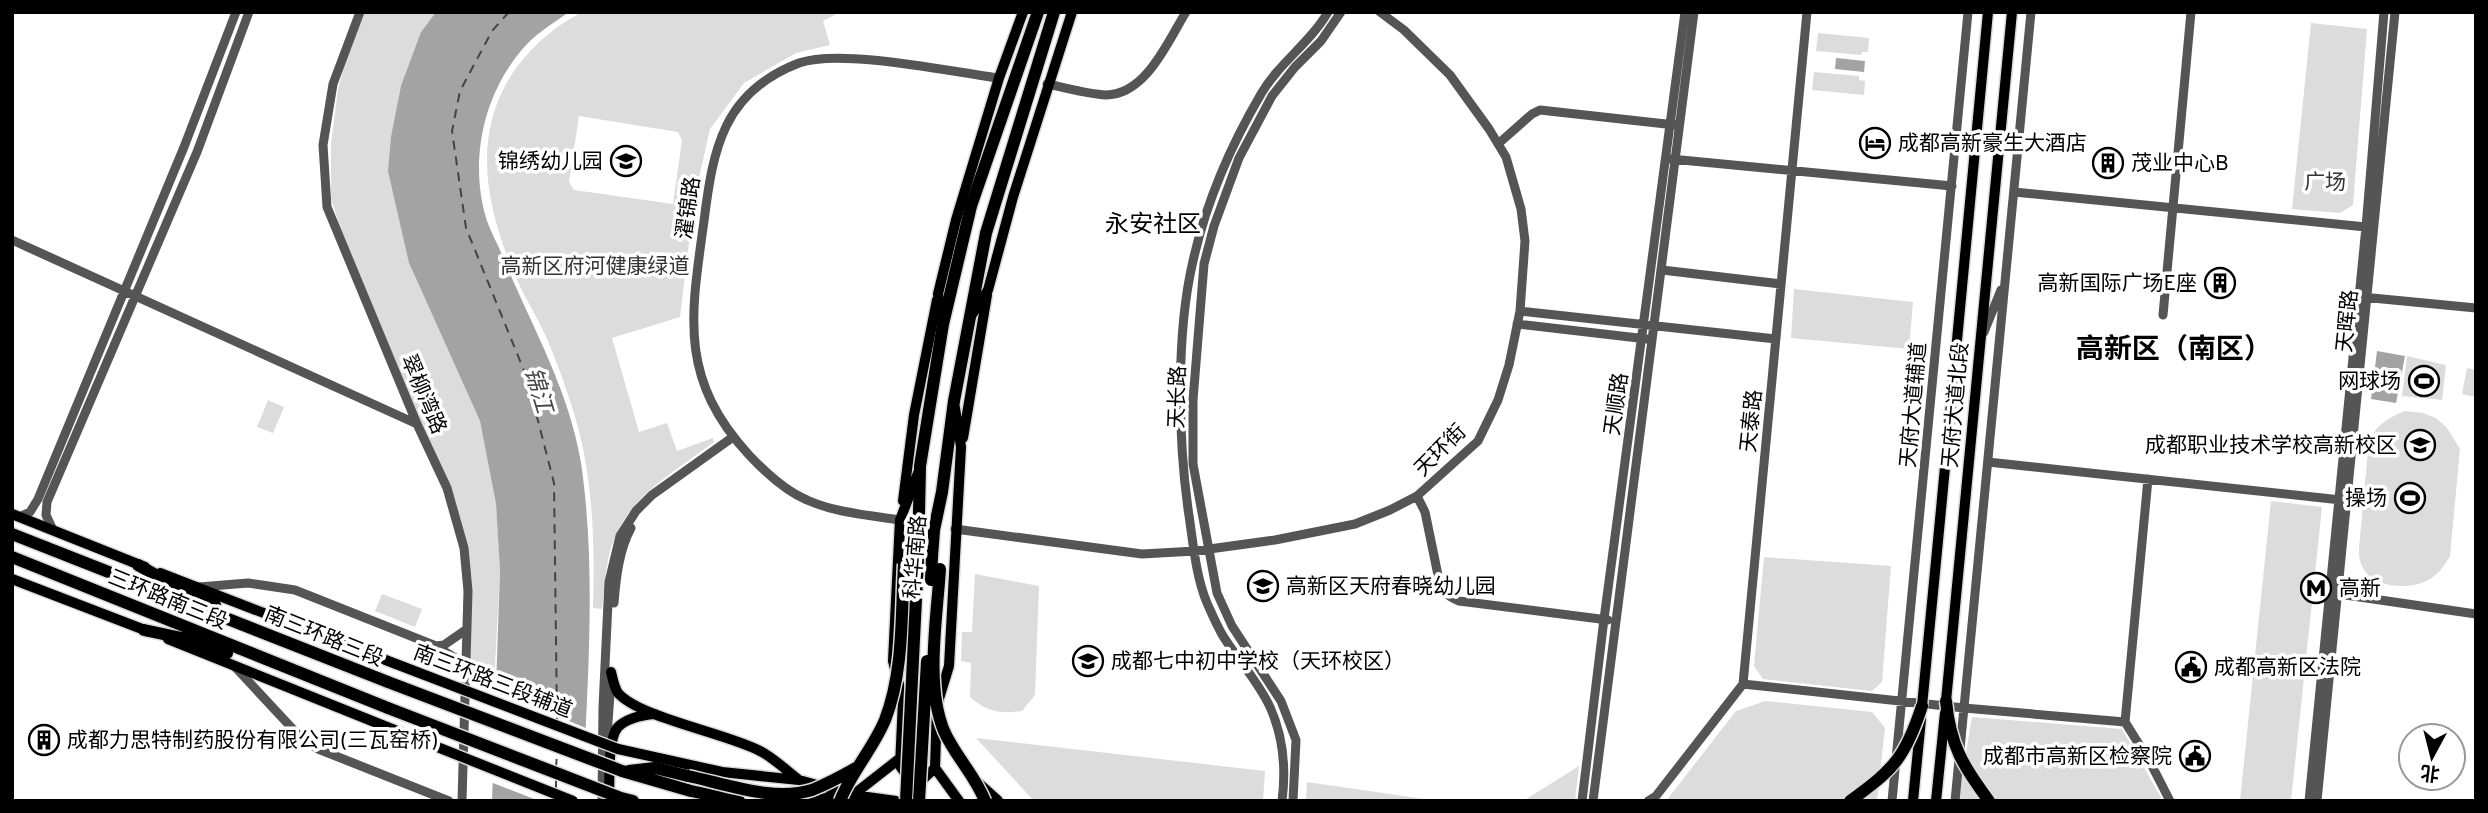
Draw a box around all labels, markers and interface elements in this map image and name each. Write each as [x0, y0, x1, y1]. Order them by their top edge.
hotel icon: 成都高新豪生大酒店 [1858, 126, 1892, 160]
place label: 成都高新豪生大酒店 [1898, 131, 2087, 158]
school or university icon: 锦绣幼儿园 [609, 144, 643, 178]
building icon: 茂业中心B [2091, 146, 2125, 180]
place label: 锦绣幼儿园 [498, 149, 603, 176]
place label: 茂业中心B [2131, 151, 2229, 178]
park label: 广场 [2304, 170, 2346, 197]
street label: 濯锦路 [672, 175, 707, 241]
district label: 永安社区 [1105, 211, 1201, 241]
park label: 高新区府河健康绿道 [501, 254, 690, 281]
building icon: 高新国际广场E座 [2203, 266, 2237, 300]
place label: 高新国际广场E座 [2037, 271, 2197, 298]
street label: 天晖路 [2332, 288, 2365, 354]
district label: 高新区（南区） [2076, 333, 2272, 369]
street label: 天府大道辅道 [1896, 341, 1933, 469]
street label: 天府大道北段 [1938, 341, 1975, 469]
street label: 翠柳湾路 [394, 351, 451, 439]
water label: 锦江 [516, 364, 558, 420]
sports icon: 网球场 [2407, 364, 2441, 398]
street label: 天长路 [1164, 365, 1193, 429]
place label: 网球场 [2338, 369, 2401, 396]
street label: 天顺路 [1600, 371, 1635, 437]
street label: 天泰路 [1736, 388, 1769, 454]
street label: 天环街 [1409, 419, 1473, 483]
school or university icon: 成都职业技术学校高新校区 [2403, 428, 2437, 462]
place label: 成都职业技术学校高新校区 [2145, 433, 2397, 460]
sports icon: 操场 [2393, 481, 2427, 515]
place label: 操场 [2345, 486, 2387, 513]
street label: 科华南路 [899, 514, 934, 600]
street label: 三环路南三段 [104, 564, 231, 637]
school or university icon: 高新区天府春晓幼儿园 [1246, 569, 1280, 603]
metro station icon: 高新 [2299, 571, 2333, 605]
place label: 高新区天府春晓幼儿园 [1286, 574, 1496, 601]
place label: 高新 [2339, 576, 2381, 603]
street label: 南三环路三段 [260, 601, 387, 674]
street label: 南三环路三段辅道 [409, 640, 576, 725]
school or university icon: 成都七中初中学校（天环校区） [1071, 644, 1105, 678]
place label: 成都七中初中学校（天环校区） [1111, 649, 1405, 676]
public building icon: 成都高新区法院 [2174, 650, 2208, 684]
place label: 成都高新区法院 [2214, 655, 2361, 682]
north arrow [2397, 722, 2467, 792]
building icon: 成都力思特制药股份有限公司(三瓦窑桥) [27, 723, 61, 757]
place label: 成都力思特制药股份有限公司(三瓦窑桥) [67, 728, 438, 755]
public building icon: 成都市高新区检察院 [2178, 739, 2212, 773]
place label: 成都市高新区检察院 [1983, 744, 2172, 771]
text: 北 [2419, 759, 2441, 785]

